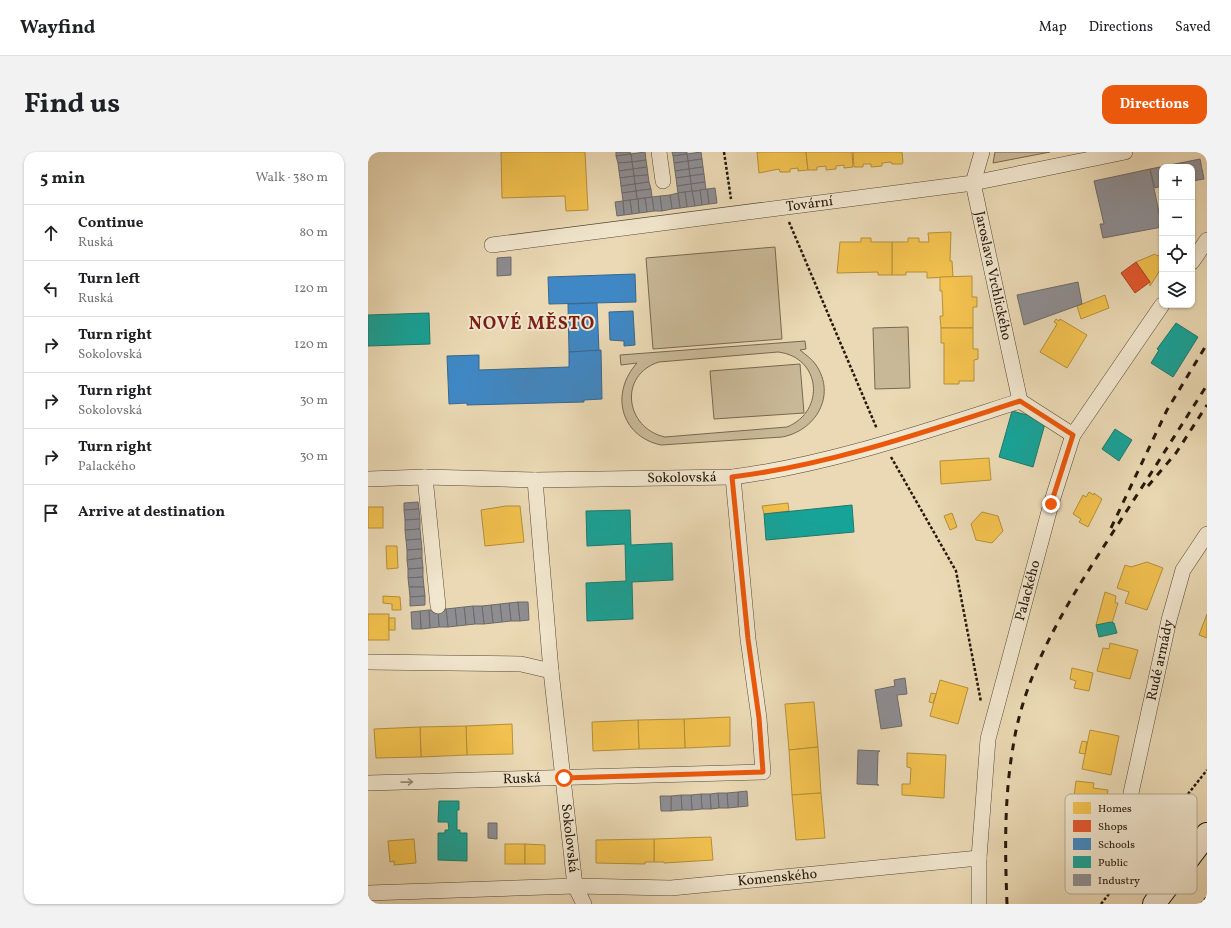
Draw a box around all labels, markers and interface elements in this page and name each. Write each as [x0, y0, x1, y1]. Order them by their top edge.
text: Wayfind [20, 15, 95, 41]
text: Map [1039, 18, 1067, 37]
text: Directions [1089, 18, 1153, 37]
text: Saved [1175, 18, 1211, 37]
text: Find us [24, 85, 120, 124]
button: Directions [1102, 85, 1207, 124]
map controls [1159, 164, 1195, 308]
button: + [1159, 164, 1195, 200]
text: 5 min [40, 167, 85, 190]
text: Walk · 380 m [255, 169, 328, 187]
street label: Tovární [785, 192, 835, 217]
button: − [1159, 200, 1195, 236]
street label: Jaroslava Vrchlického [970, 209, 1016, 342]
text: Continue [78, 213, 143, 234]
icon: ahead [40, 222, 62, 244]
text: 80 m [299, 224, 328, 242]
text: Ruská [78, 234, 113, 252]
button: locate [1159, 236, 1195, 272]
text: Turn left [78, 269, 140, 290]
button: layers [1159, 272, 1195, 308]
icon: left [40, 278, 62, 300]
text: 120 m [294, 280, 328, 298]
text: Ruská [78, 290, 113, 308]
district label: NOVÉ MĚSTO [469, 311, 595, 337]
text: Turn right [78, 325, 152, 346]
icon: right [40, 334, 62, 356]
text: 120 m [294, 336, 328, 354]
text: Sokolovská [78, 346, 142, 364]
text: Turn right [78, 381, 152, 402]
icon: right [40, 390, 62, 412]
text: 30 m [300, 392, 328, 410]
text: Sokolovská [78, 402, 142, 420]
text: Turn right [78, 437, 152, 458]
icon: right [40, 446, 62, 468]
text: 30 m [300, 448, 328, 466]
text: Palackého [78, 458, 136, 476]
street label: Sokolovská [647, 468, 717, 488]
route end [1042, 495, 1060, 513]
icon: arrive [40, 502, 62, 524]
text: Arrive at destination [78, 502, 225, 523]
street label: Palackého [1011, 558, 1045, 623]
street label: Rudé armády [1142, 617, 1178, 703]
street label: Ruská [503, 769, 541, 789]
route start [555, 769, 573, 787]
one-way arrow [400, 778, 413, 786]
legend [1065, 794, 1197, 894]
text: Homes [1098, 802, 1132, 817]
street label: Sokolovská [556, 803, 583, 874]
text: Shops [1098, 820, 1128, 835]
text: Schools [1098, 838, 1135, 853]
text: Public [1098, 856, 1128, 871]
street label: Komenského [737, 864, 818, 891]
text: Industry [1098, 874, 1140, 889]

